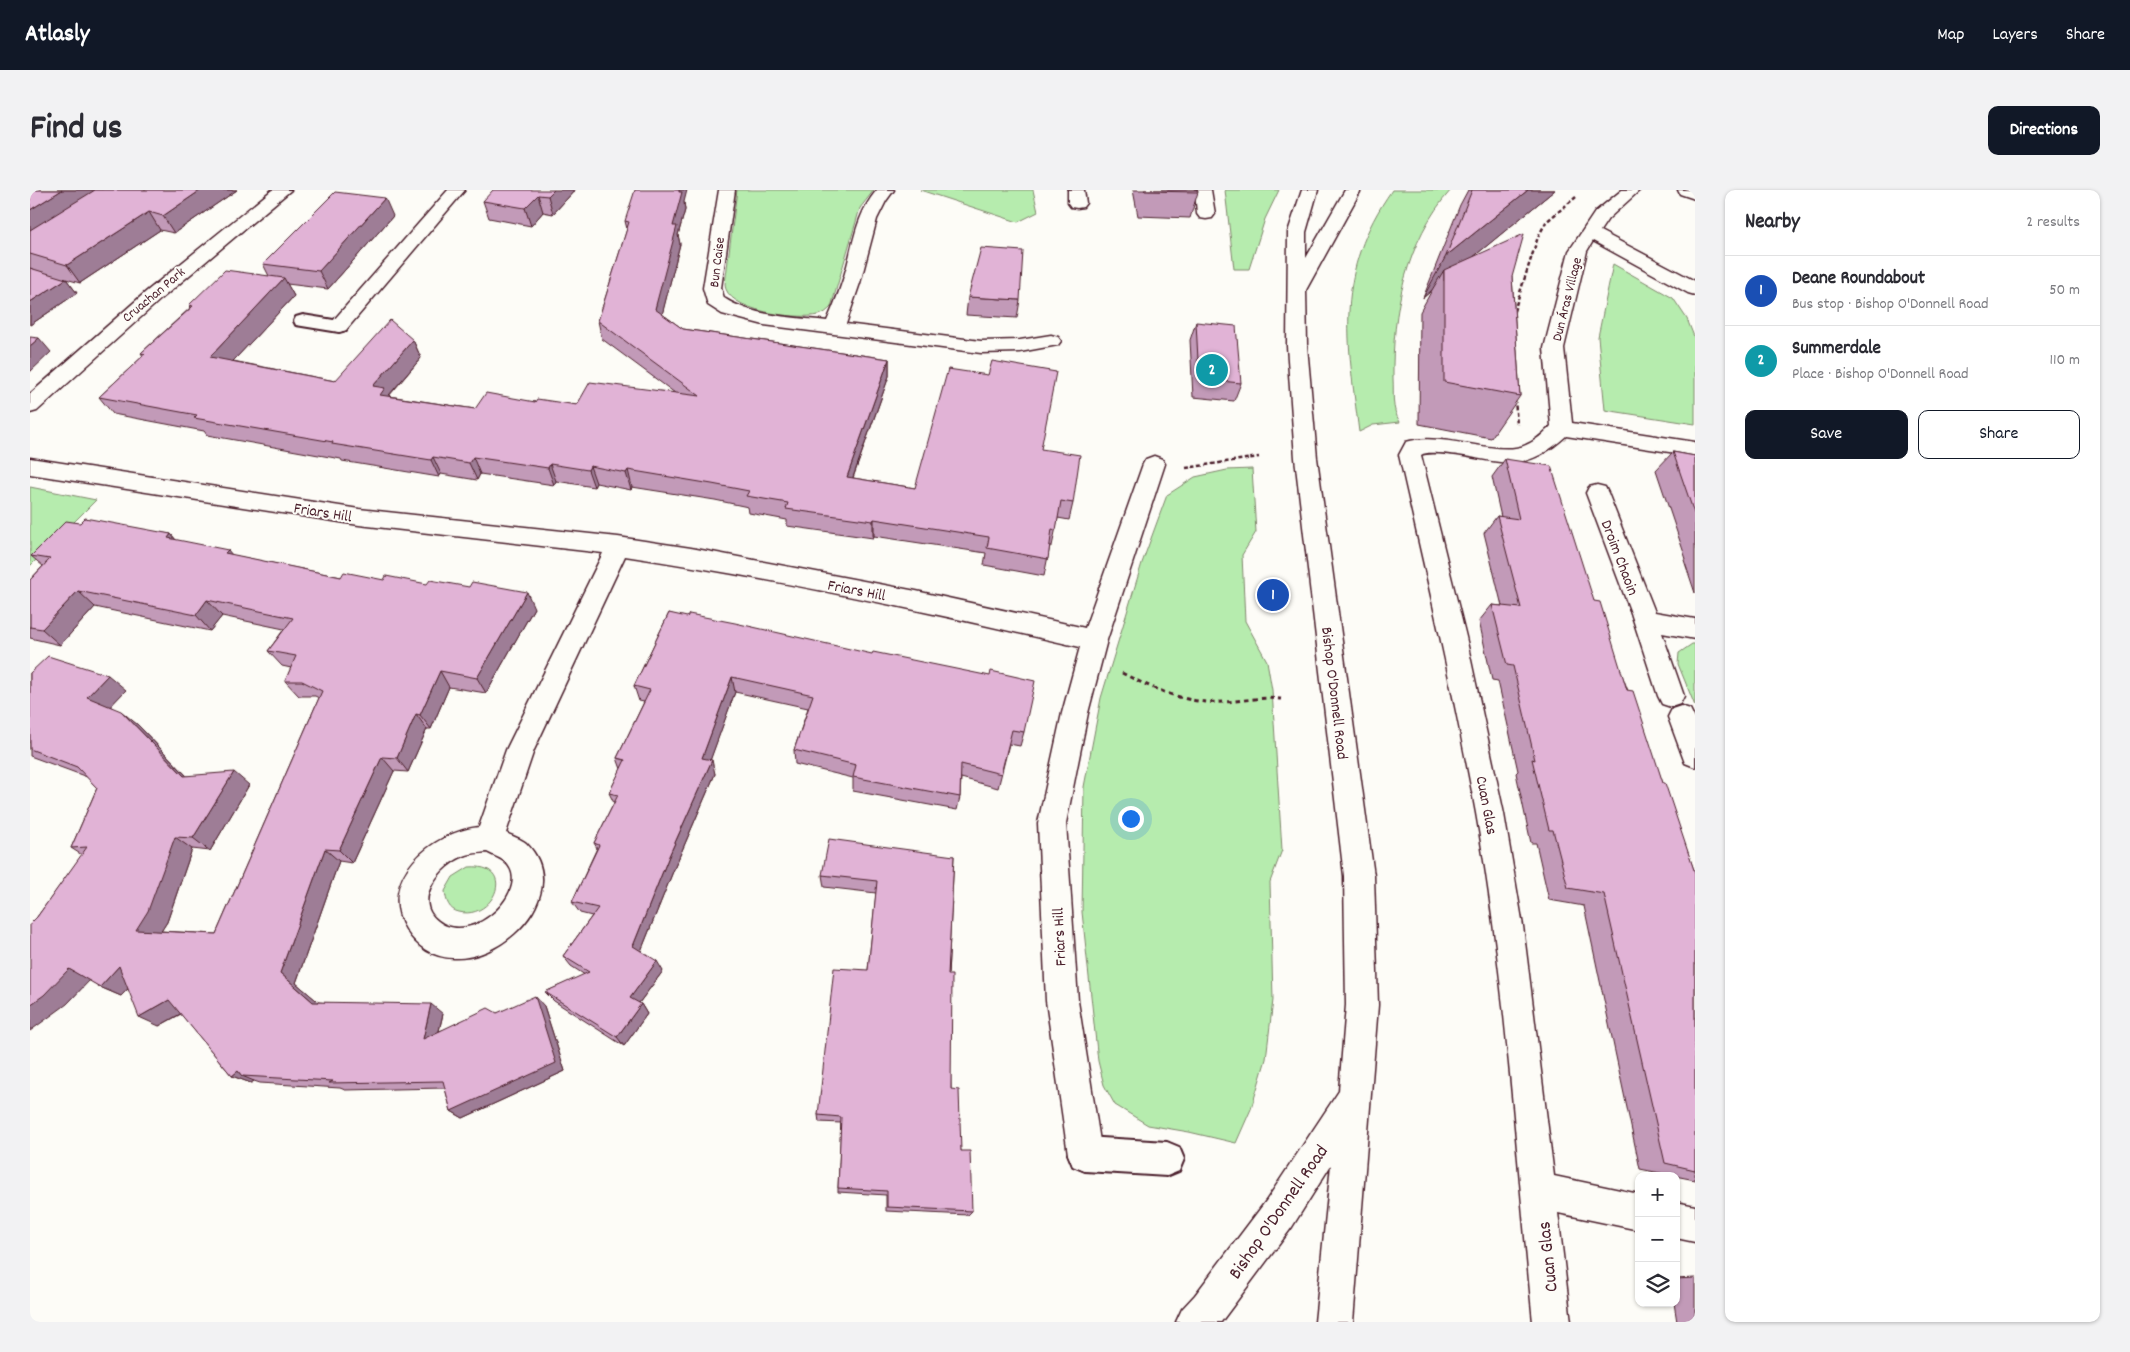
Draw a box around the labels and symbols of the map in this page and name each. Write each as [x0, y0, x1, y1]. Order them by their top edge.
street label: Bun Caise [705, 236, 731, 289]
street label: Dun Áras Village [1548, 255, 1588, 344]
street label: Cruachan Park [118, 263, 190, 328]
pin: 2 [1196, 351, 1228, 389]
street label: Friars Hill [292, 498, 354, 529]
street label: Droim Chaoin [1594, 517, 1644, 599]
street label: Friars Hill [826, 575, 888, 608]
pin: 1 [1257, 576, 1289, 614]
street label: Bishop O'Donnell Road [1314, 626, 1353, 761]
street label: Cuan Glas [1469, 774, 1503, 837]
your location [1118, 806, 1144, 832]
street label: Friars Hill [1047, 907, 1074, 967]
street label: Bishop O'Donnell Road [1223, 1140, 1336, 1286]
street label: Cuan Glas [1532, 1220, 1567, 1293]

